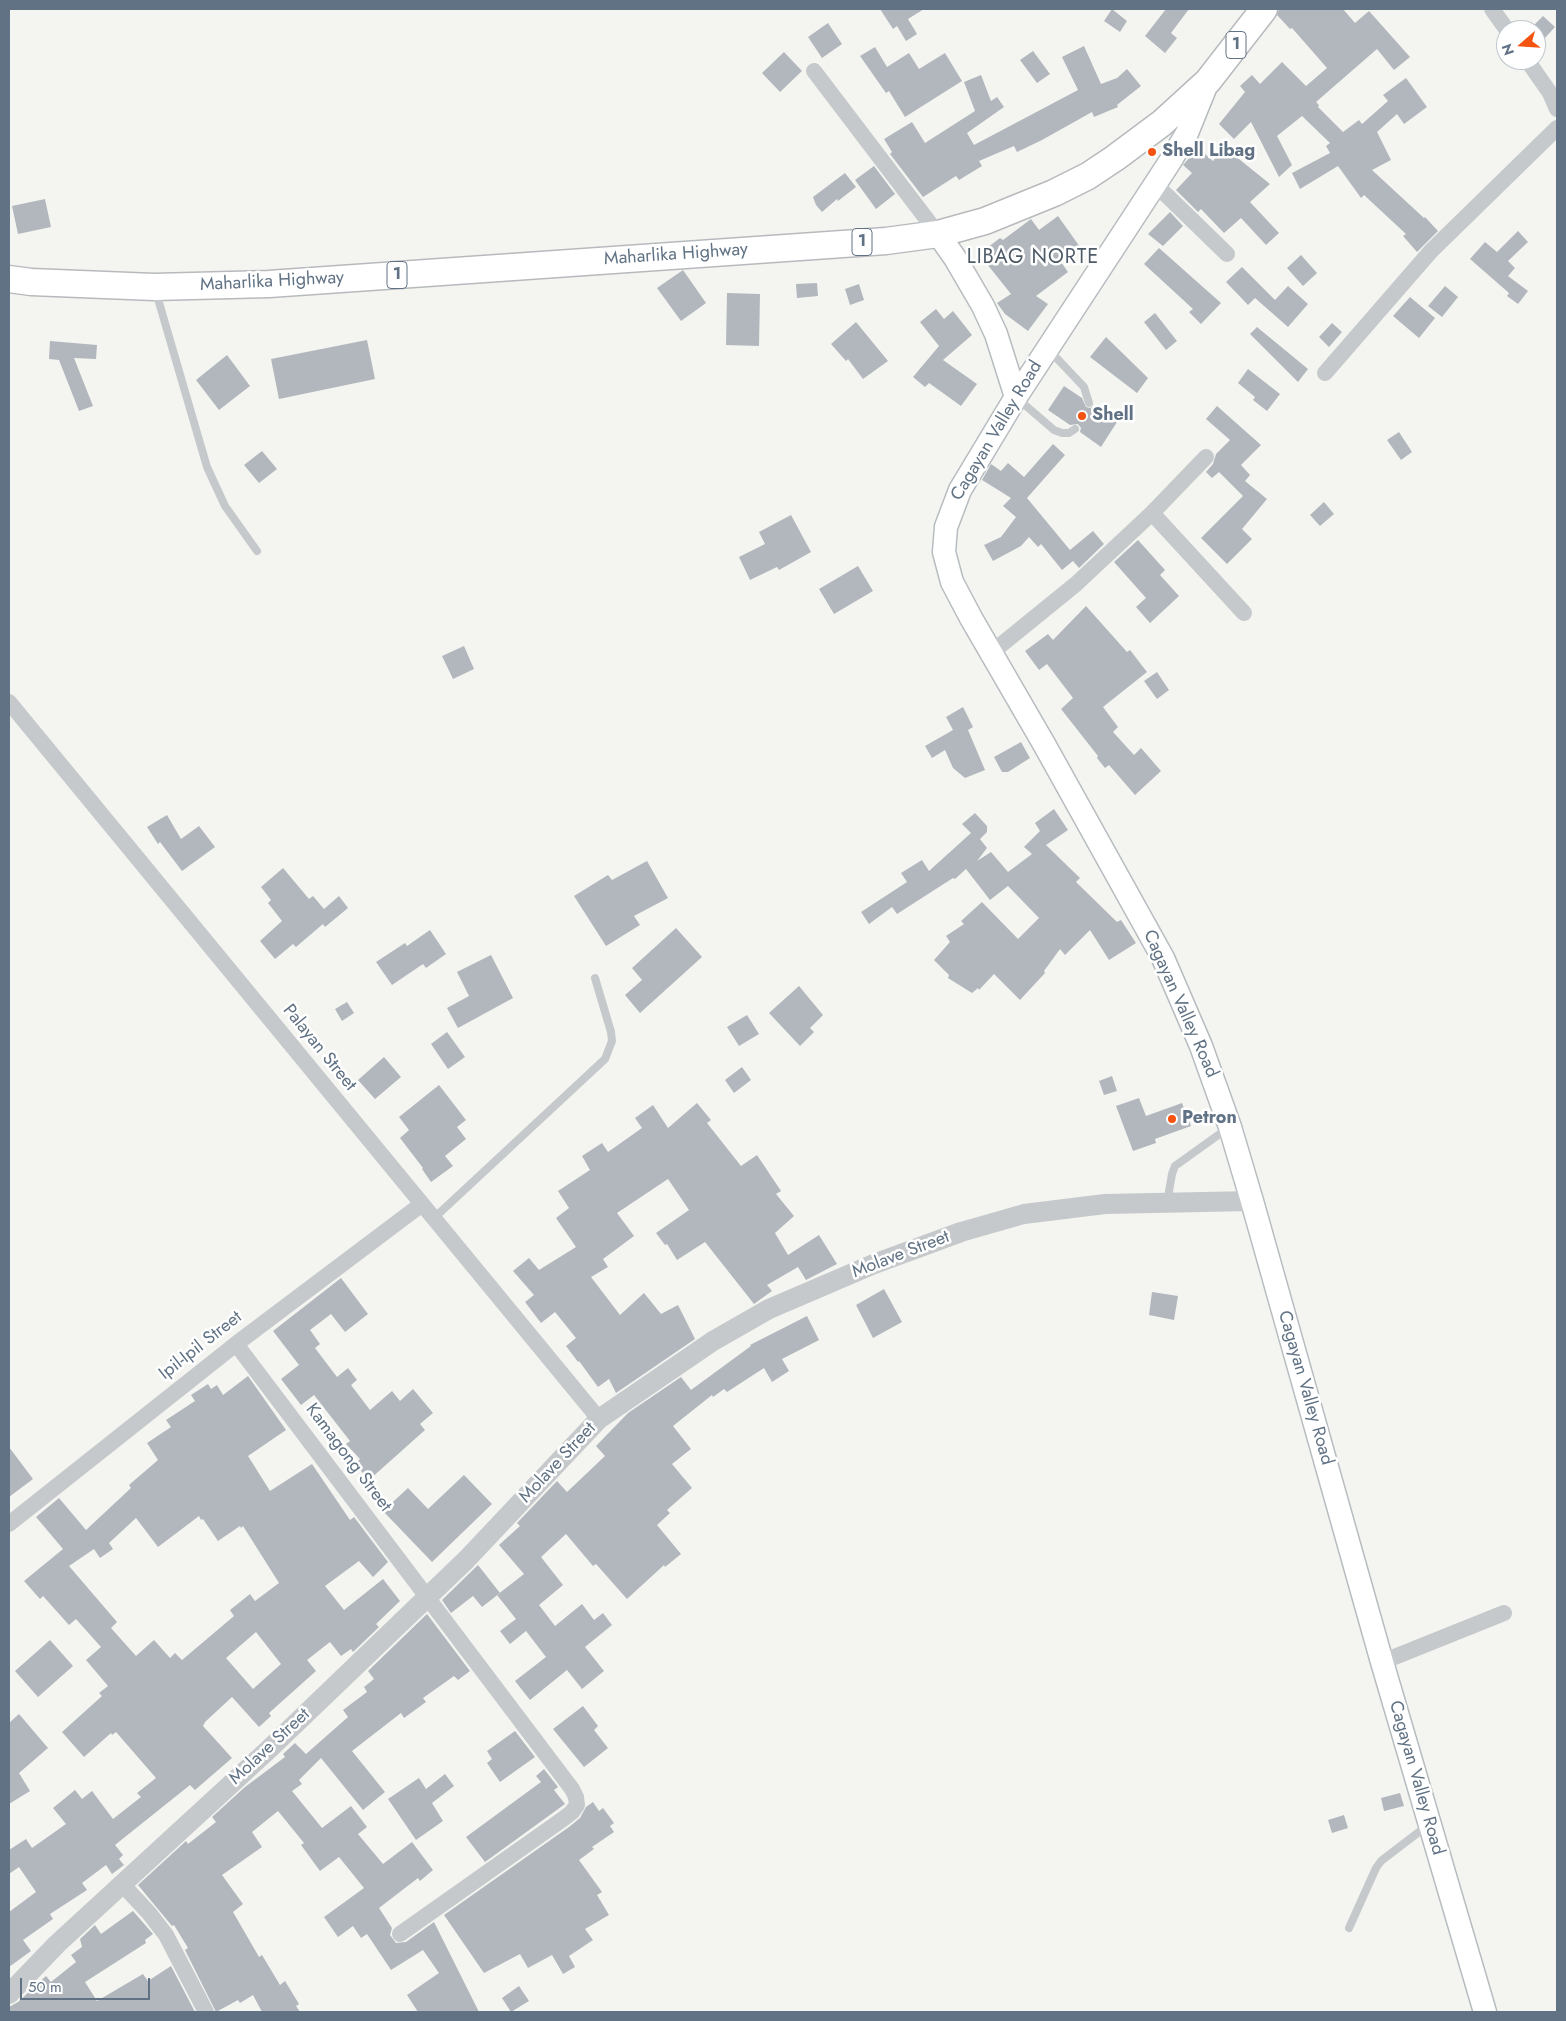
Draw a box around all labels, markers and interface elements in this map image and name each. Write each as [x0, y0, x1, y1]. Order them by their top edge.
north arrow [1496, 20, 1546, 70]
road number: 1 [1226, 32, 1246, 58]
text: N [1496, 41, 1519, 58]
place label: Shell Libag [1162, 141, 1255, 163]
marker: Shell Libag [1146, 146, 1158, 158]
road number: 1 [852, 228, 872, 256]
street label: Maharlika Highway [603, 239, 749, 271]
district label: LIBAG NORTE [965, 246, 1101, 270]
road number: 1 [387, 262, 407, 288]
street label: Maharlika Highway [199, 267, 345, 297]
street label: Cagayan Valley Road [947, 357, 1047, 505]
place label: Shell [1092, 405, 1134, 427]
marker: Shell [1076, 410, 1088, 422]
street label: Cagayan Valley Road [1138, 927, 1222, 1081]
street label: Palayan Street [278, 1000, 360, 1096]
place label: Petron [1182, 1108, 1237, 1130]
marker: Petron [1166, 1113, 1178, 1125]
street label: Molave Street [849, 1227, 953, 1283]
street label: Ipil-Ipil Street [155, 1307, 247, 1385]
street label: Cagayan Valley Road [1273, 1308, 1337, 1468]
street label: Kamagong Street [300, 1400, 396, 1516]
street label: Molave Street [515, 1418, 601, 1508]
street label: Cagayan Valley Road [1384, 1698, 1448, 1858]
street label: Molave Street [225, 1704, 315, 1790]
scale bar [22, 1968, 152, 2000]
text: 50 m [28, 1976, 62, 1998]

